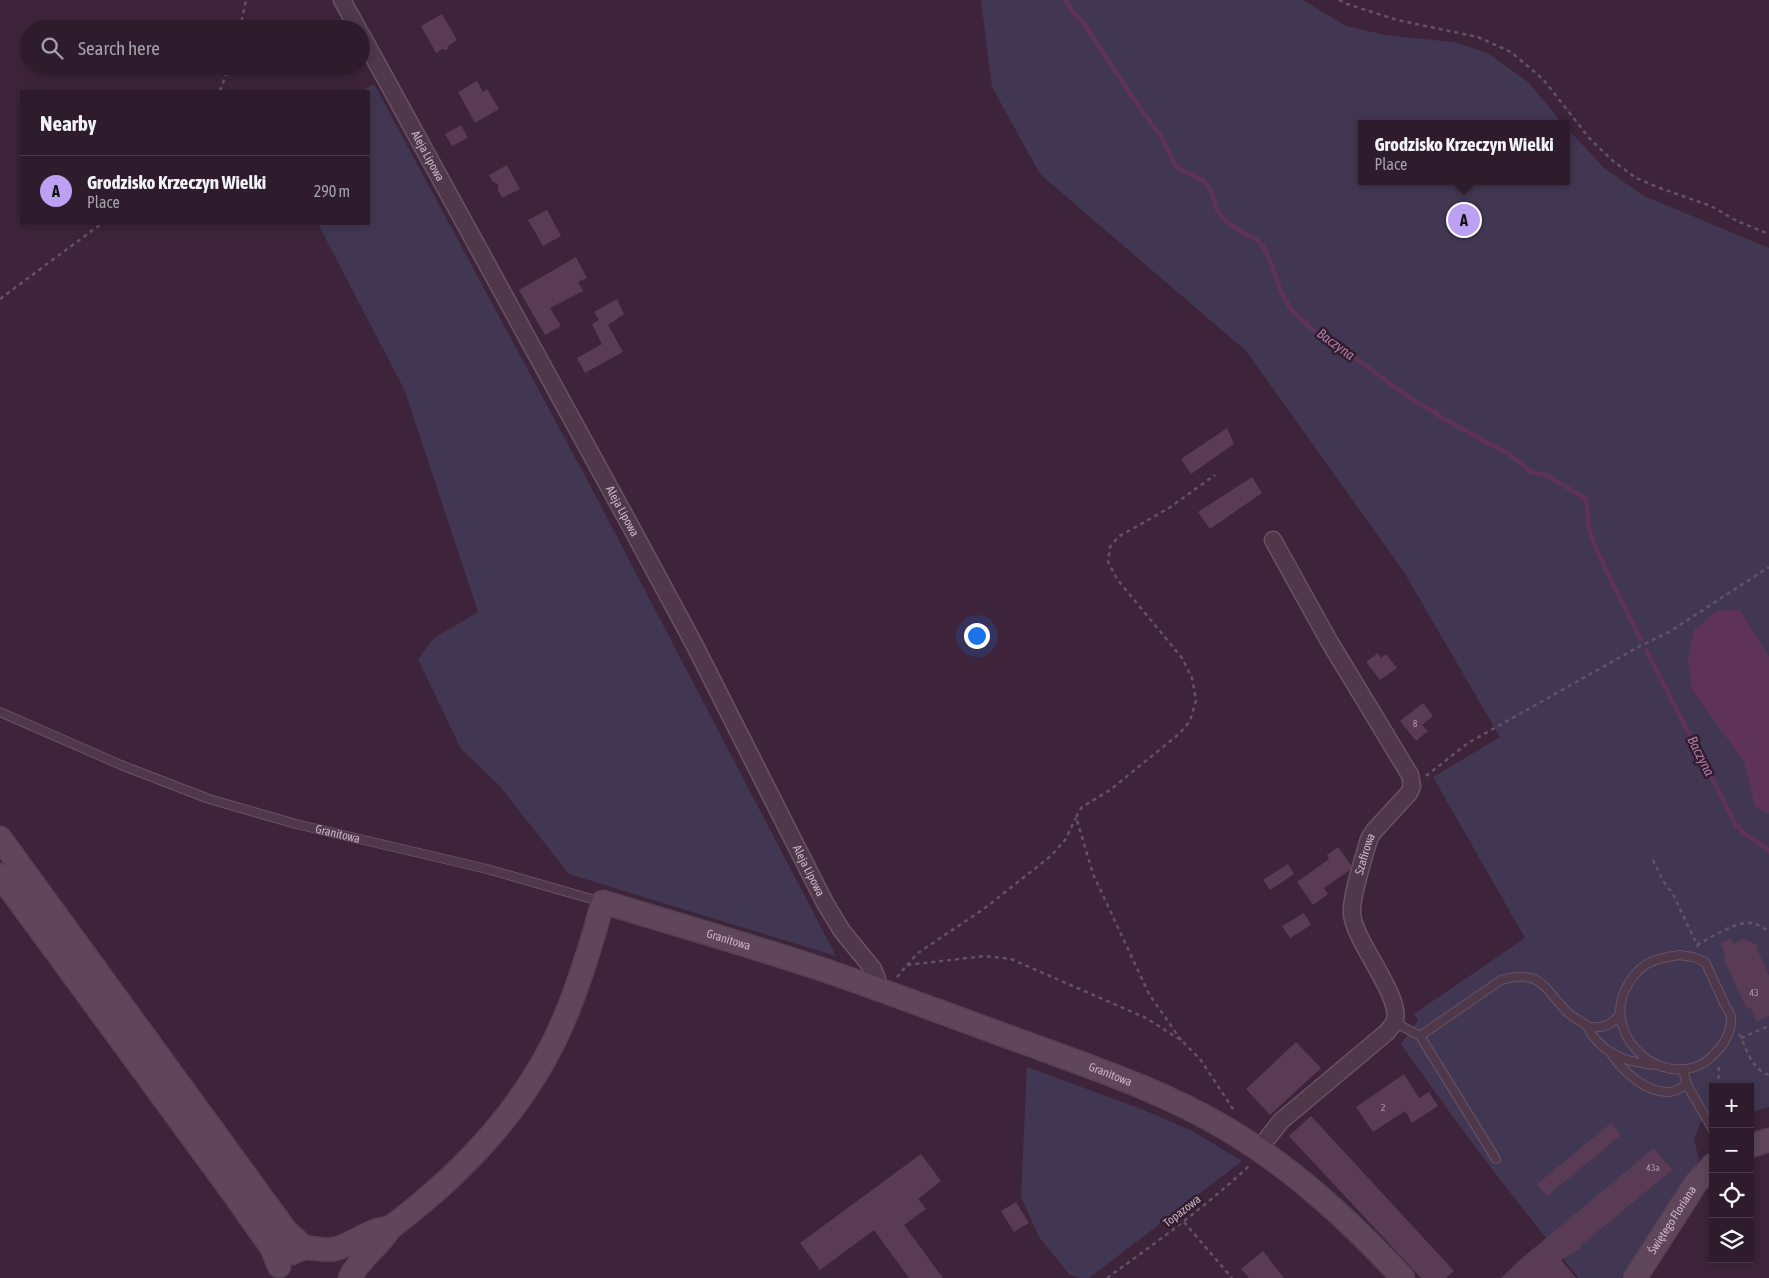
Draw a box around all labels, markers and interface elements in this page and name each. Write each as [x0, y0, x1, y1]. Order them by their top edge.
search box [20, 20, 370, 75]
icon: search [38, 34, 66, 62]
text: Search here [78, 37, 160, 59]
text: Nearby [40, 111, 96, 135]
popup [1358, 120, 1570, 185]
street label: Aleja Lipowa [408, 128, 447, 184]
text: Grodzisko Krzeczyn Wielki [1374, 133, 1554, 155]
text: Place [1374, 155, 1407, 173]
text: Grodzisko Krzeczyn Wielki [87, 171, 266, 193]
text: A [52, 182, 60, 200]
text: 290 m [314, 182, 350, 200]
text: Place [87, 193, 120, 211]
pin: A [1448, 201, 1480, 239]
water label: Baczyna [1314, 325, 1358, 363]
street label: Aleja Lipowa [603, 483, 642, 539]
your location [964, 623, 990, 649]
house number: 8 [1413, 718, 1418, 729]
water label: Baczyna [1684, 733, 1718, 779]
street label: Granitowa [314, 822, 362, 846]
street label: Szafirowa [1352, 830, 1378, 876]
street label: Aleja Lipowa [790, 843, 827, 899]
street label: Granitowa [705, 926, 752, 953]
house number: 43 [1749, 987, 1759, 998]
street label: Granitowa [1087, 1060, 1134, 1089]
map controls [1709, 1083, 1754, 1263]
button: + [1709, 1083, 1754, 1128]
house number: 2 [1381, 1102, 1386, 1113]
button: − [1709, 1128, 1754, 1173]
house number: 43a [1646, 1162, 1660, 1173]
button: locate [1709, 1173, 1754, 1218]
street label: Świętego Floriana [1645, 1183, 1699, 1257]
street label: Topazowa [1160, 1192, 1204, 1230]
button: layers [1709, 1218, 1754, 1263]

